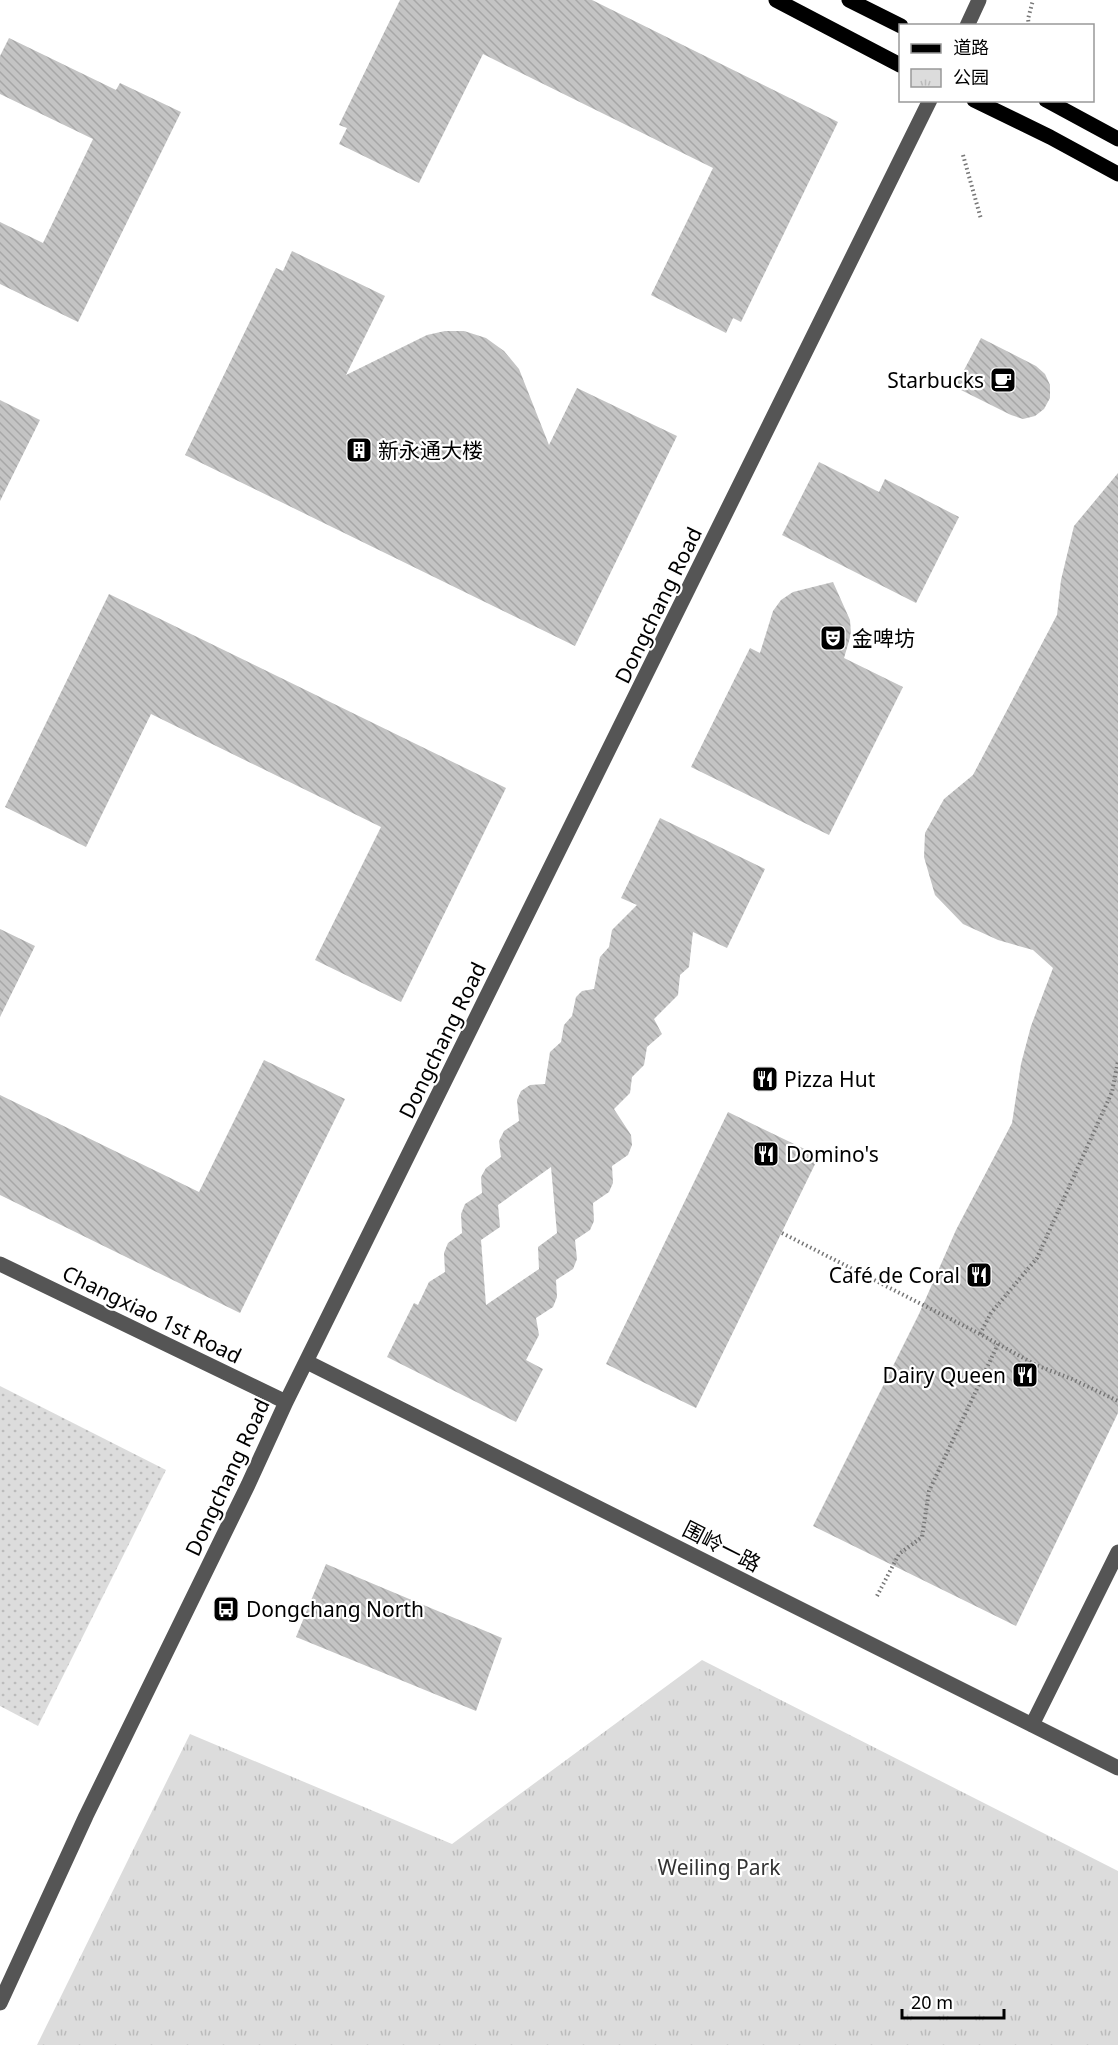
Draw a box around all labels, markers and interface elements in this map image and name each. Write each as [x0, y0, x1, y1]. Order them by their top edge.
legend [899, 24, 1094, 102]
text: 道路 [953, 35, 989, 59]
text: 公园 [953, 65, 989, 89]
cafe icon: Starbucks [988, 365, 1018, 395]
place label: Starbucks [887, 366, 984, 394]
building icon: 新永通大楼 [344, 435, 374, 465]
place label: 新永通大楼 [378, 436, 483, 464]
street label: Dongchang Road [608, 522, 708, 688]
theatre icon: 金啤坊 [818, 623, 848, 653]
place label: 金啤坊 [852, 624, 915, 652]
street label: Dongchang Road [392, 957, 492, 1123]
restaurant icon: Pizza Hut [750, 1064, 780, 1094]
place label: Pizza Hut [784, 1065, 876, 1093]
restaurant icon: Domino's [751, 1139, 781, 1169]
place label: Domino's [786, 1140, 879, 1168]
street label: Changxiao 1st Road [58, 1258, 246, 1370]
restaurant icon: Café de Coral [964, 1260, 994, 1290]
place label: Café de Coral [829, 1261, 960, 1289]
restaurant icon: Dairy Queen [1010, 1360, 1040, 1390]
place label: Dairy Queen [883, 1361, 1006, 1389]
street label: Dongchang Road [178, 1394, 276, 1560]
street label: 围岭一路 [678, 1514, 766, 1578]
bus stop icon: Dongchang North [211, 1594, 241, 1624]
place label: Dongchang North [246, 1595, 424, 1623]
park label: Weiling Park [658, 1853, 781, 1881]
scale bar [902, 1982, 1004, 2020]
text: 20 m [911, 1990, 953, 2014]

